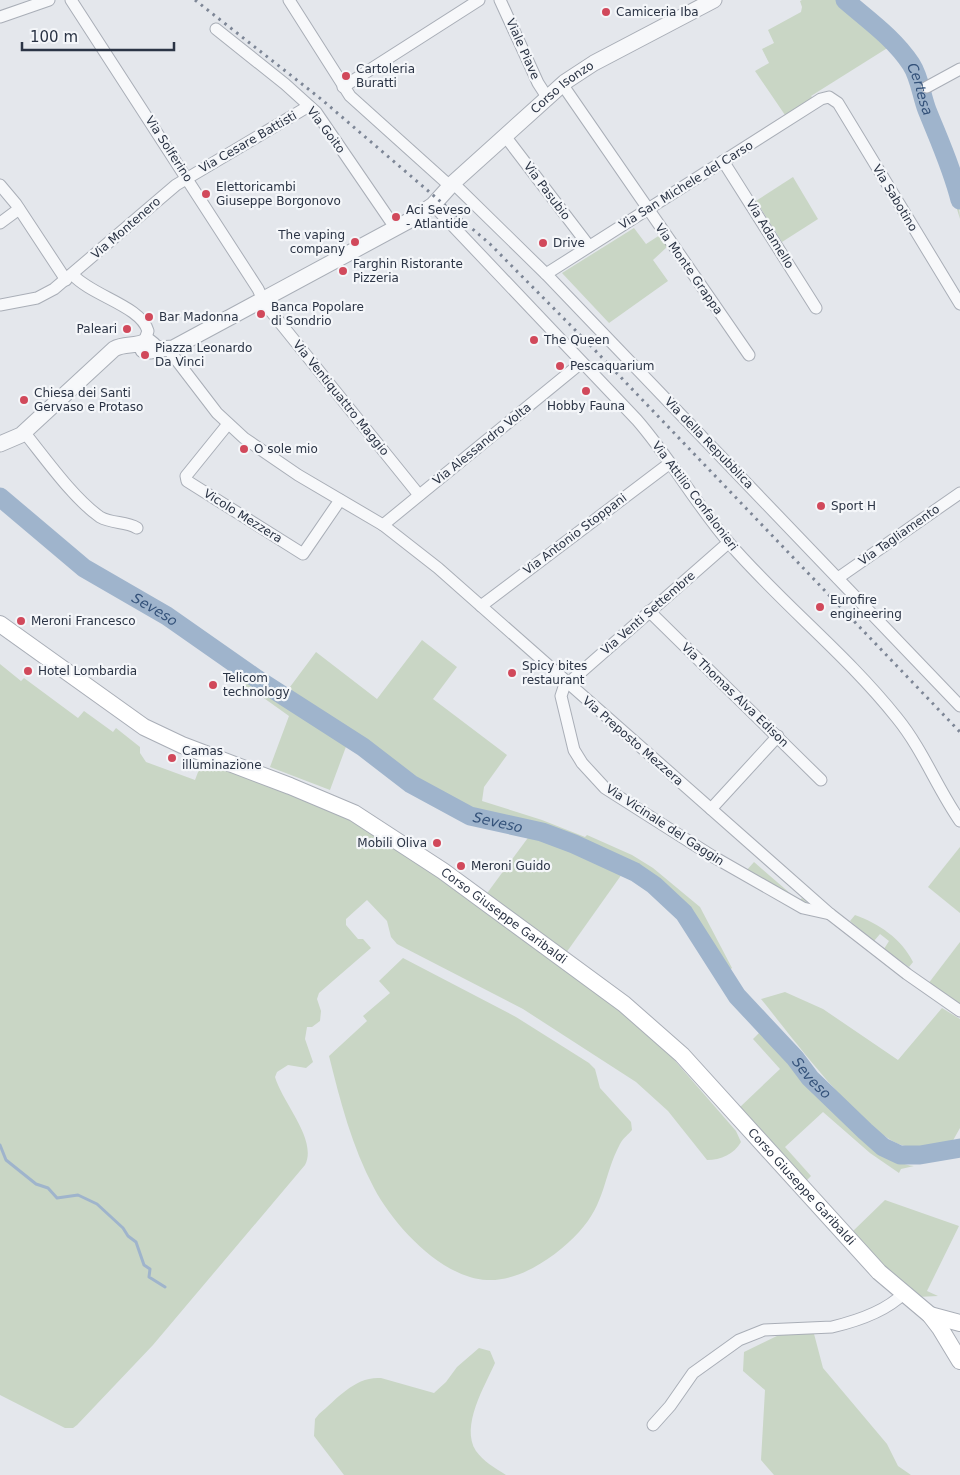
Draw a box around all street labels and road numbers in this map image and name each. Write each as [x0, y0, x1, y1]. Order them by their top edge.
street label: Viale Piave [503, 16, 543, 82]
street label: Corso Isonzo [528, 58, 596, 116]
street label: Via Goito [304, 104, 348, 156]
street label: Via Cesare Battisti [197, 108, 299, 176]
street label: Via Solferino [143, 114, 195, 184]
street label: Via San Michele del Carso [617, 138, 755, 232]
street label: Via Pasubio [521, 159, 573, 223]
street label: Via Sabotino [870, 162, 920, 234]
street label: Via Montenero [89, 194, 163, 262]
street label: Via Adamello [743, 197, 797, 271]
street label: Via Monte Grappa [652, 221, 726, 317]
street label: Via Ventiquattro Maggio [290, 338, 392, 458]
street label: Via della Repubblica [662, 394, 756, 492]
street label: Via Alessandro Volta [430, 400, 534, 488]
street label: Via Attilio Confalonieri [649, 439, 741, 553]
street label: Vicolo Mezzera [201, 486, 285, 546]
street label: Via Antonio Stoppani [521, 491, 629, 577]
street label: Via Tagliamento [856, 502, 942, 568]
street label: Via Venti Settembre [598, 568, 698, 658]
street label: Via Thomas Alva Edison [679, 640, 791, 750]
street label: Via Preposto Mezzera [580, 694, 686, 788]
street label: Via Vicinale del Gaggin [603, 782, 727, 868]
street label: Corso Giuseppe Garibaldi [438, 865, 570, 967]
street label: Corso Giuseppe Garibaldi [745, 1125, 858, 1248]

